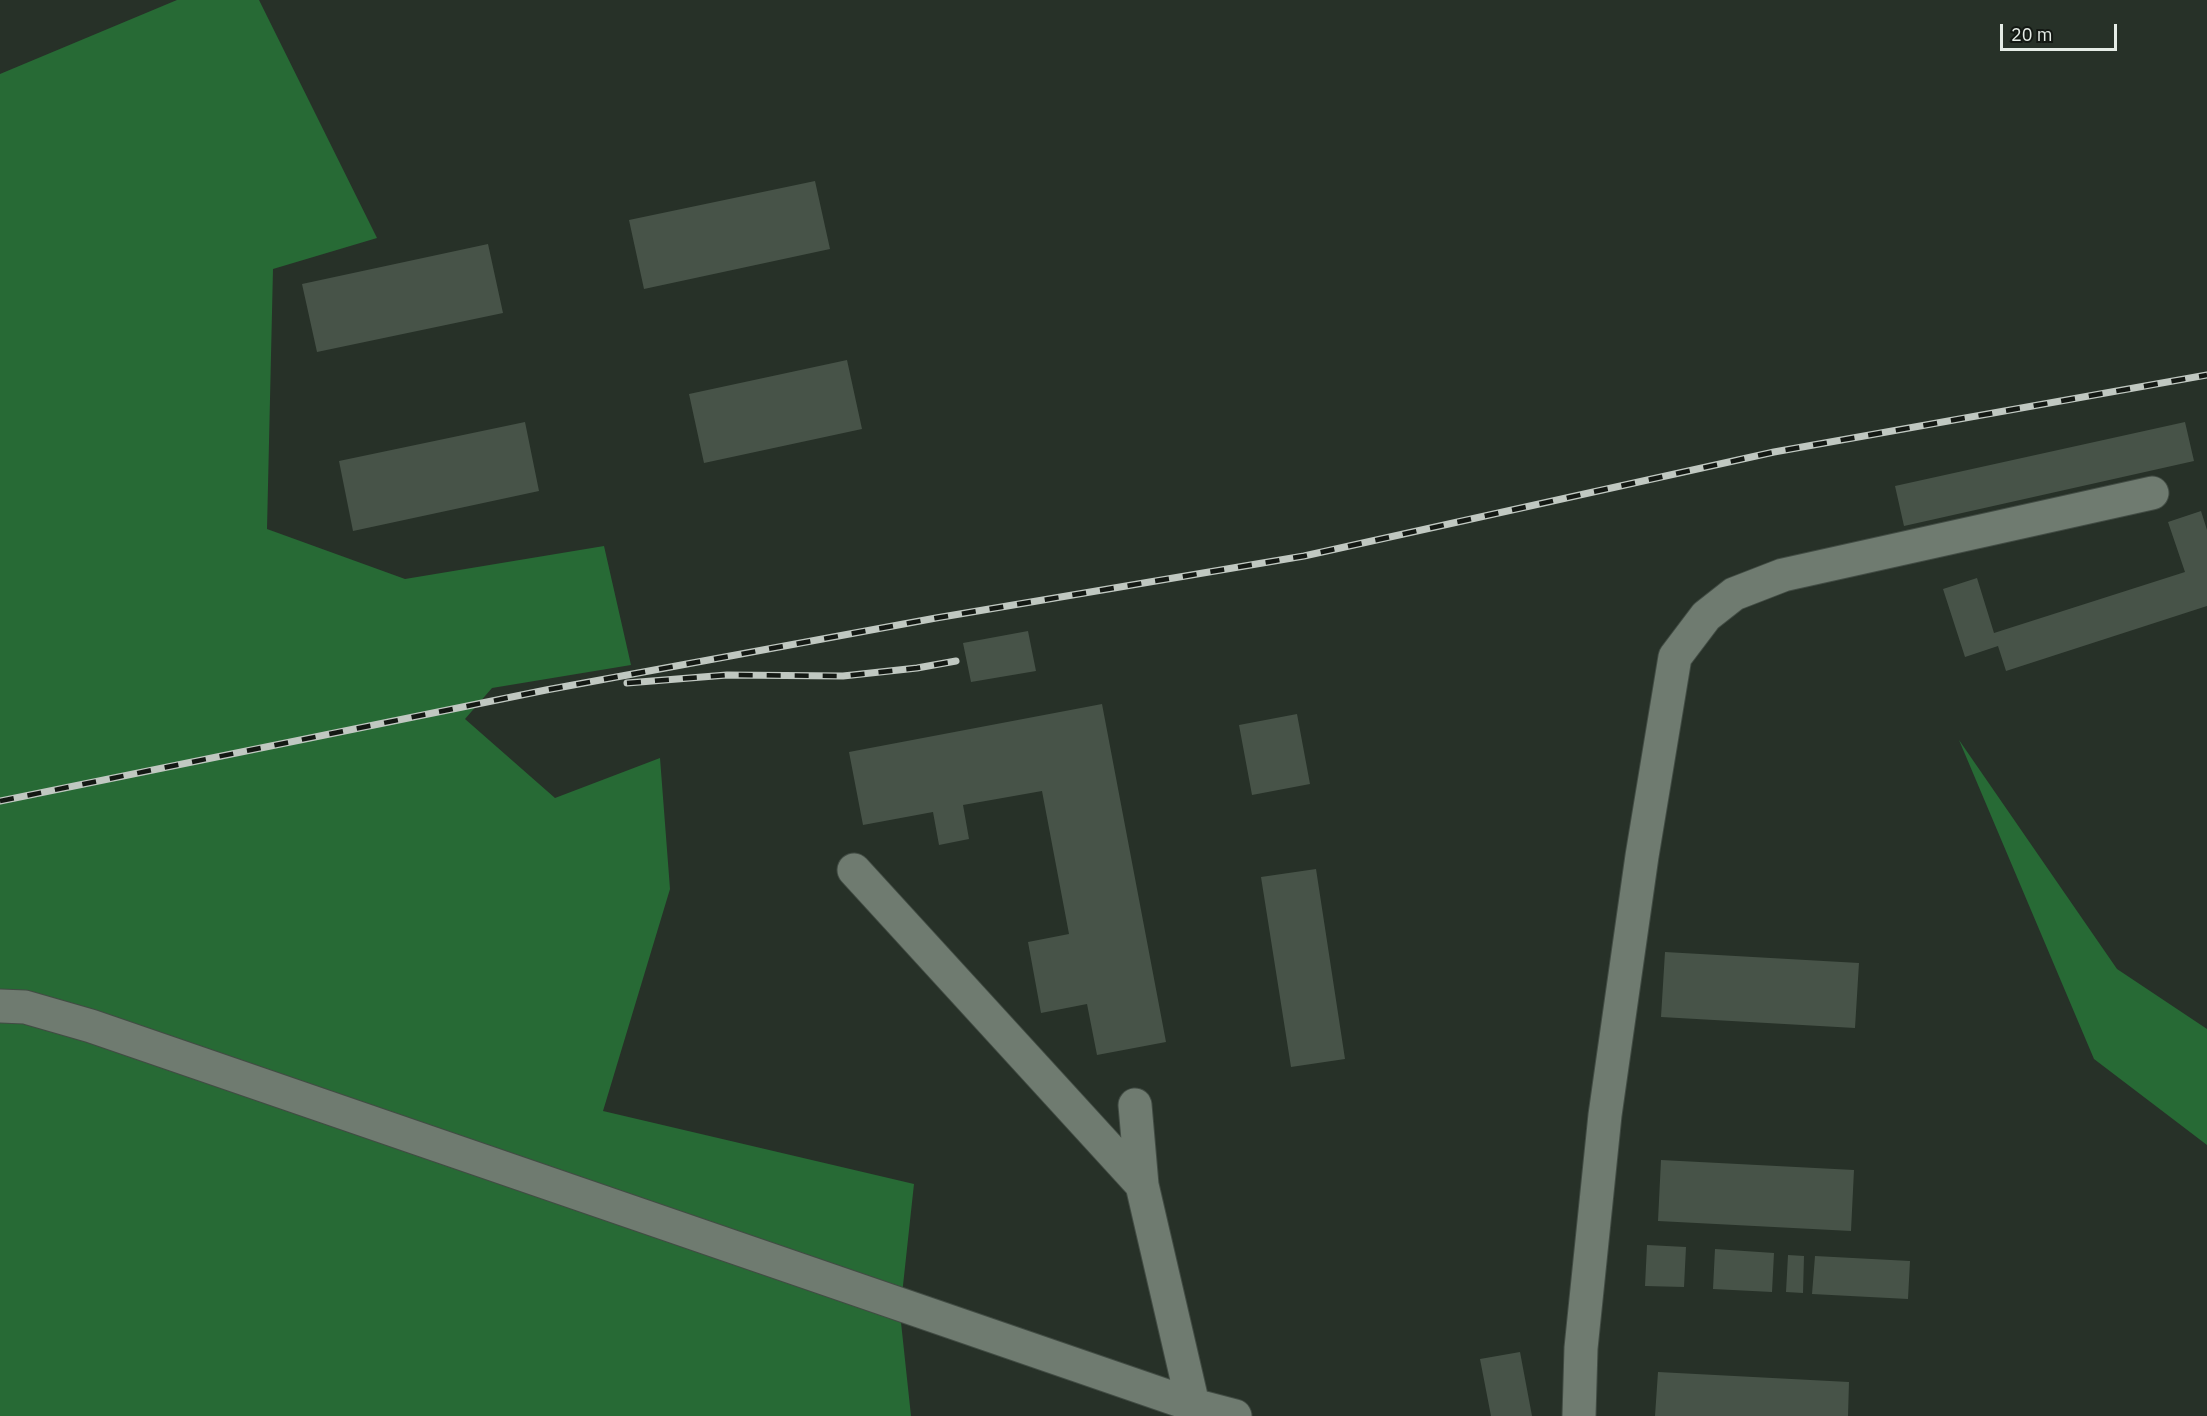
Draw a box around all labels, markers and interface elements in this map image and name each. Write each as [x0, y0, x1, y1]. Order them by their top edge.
scale bar [2003, 12, 2120, 50]
text: 20 m [2011, 23, 2053, 46]

